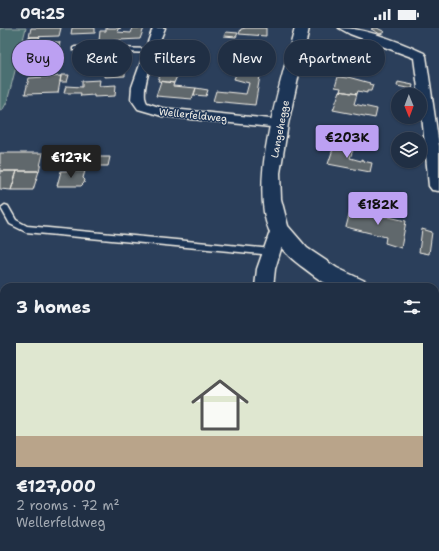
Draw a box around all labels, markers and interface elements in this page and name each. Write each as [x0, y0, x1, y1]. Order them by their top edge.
text: 09:25 [20, 4, 65, 24]
chip: Buy [12, 40, 64, 76]
chip: Rent [72, 40, 132, 76]
chip: Filters [140, 40, 210, 76]
chip: New [218, 40, 276, 76]
chip: Apartment [284, 40, 385, 76]
north arrow [391, 88, 427, 124]
map controls [391, 88, 427, 168]
street label: Langehegge [268, 99, 292, 159]
street label: Wellerfeldweg [158, 105, 228, 125]
pin: €203K [319, 125, 375, 159]
text: €203K [325, 129, 369, 146]
button: layers [391, 132, 427, 168]
pin: €127K [43, 145, 99, 179]
text: €127K [51, 149, 91, 166]
pin: €182K [350, 192, 406, 226]
text: €182K [357, 196, 399, 213]
text: 3 homes [16, 296, 91, 318]
icon: filters [401, 296, 423, 318]
icon: home [184, 369, 256, 441]
text: €127,000 [16, 475, 96, 497]
text: 2 rooms · 72 m² [16, 497, 120, 514]
text: Wellerfeldweg [16, 514, 105, 531]

